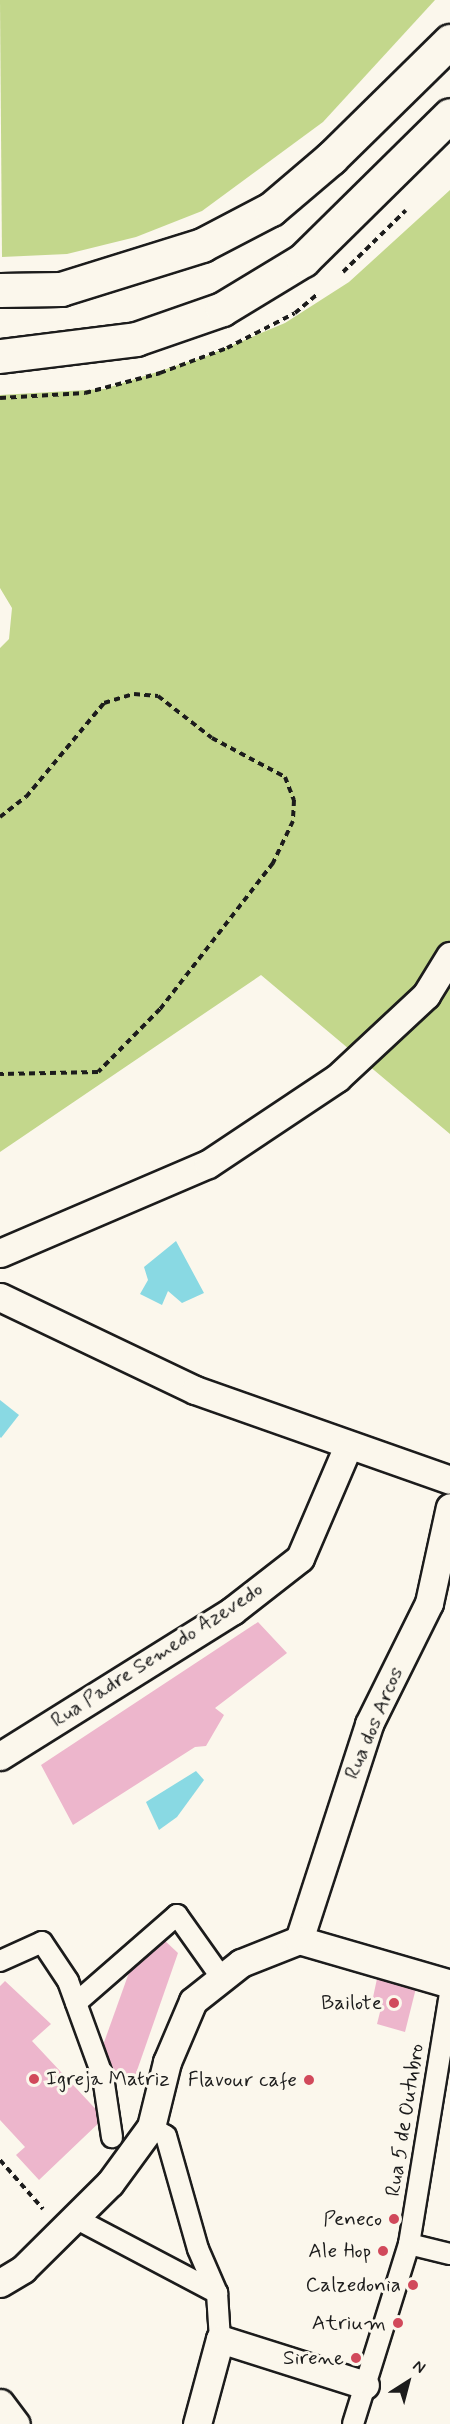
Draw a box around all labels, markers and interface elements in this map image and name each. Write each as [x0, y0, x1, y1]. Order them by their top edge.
street label: Rua Padre Semedo Azevedo [47, 1578, 267, 1732]
street label: Rua dos Arcos [339, 1663, 409, 1783]
place label: Bailote [321, 1990, 382, 2016]
marker: Bailote [387, 1996, 401, 2010]
street label: Rua 5 de Outubro [381, 2044, 429, 2196]
place label: Igreja Matriz [46, 2066, 170, 2092]
place label: Flavour cafe [188, 2067, 297, 2093]
marker: Igreja Matriz [27, 2072, 41, 2086]
marker: Flavour cafe [302, 2073, 316, 2087]
place label: Peneco [323, 2206, 382, 2232]
marker: Peneco [387, 2212, 401, 2226]
place label: Ale Hop [304, 2238, 371, 2264]
marker: Ale Hop [376, 2244, 390, 2258]
place label: Calzedonia [305, 2272, 401, 2298]
marker: Calzedonia [406, 2278, 420, 2292]
place label: Atrium [312, 2310, 386, 2336]
marker: Atrium [391, 2316, 405, 2330]
place label: Sirene [283, 2345, 344, 2371]
marker: Sirene [349, 2351, 363, 2365]
north arrow [378, 2352, 438, 2412]
text: N [408, 2355, 429, 2379]

